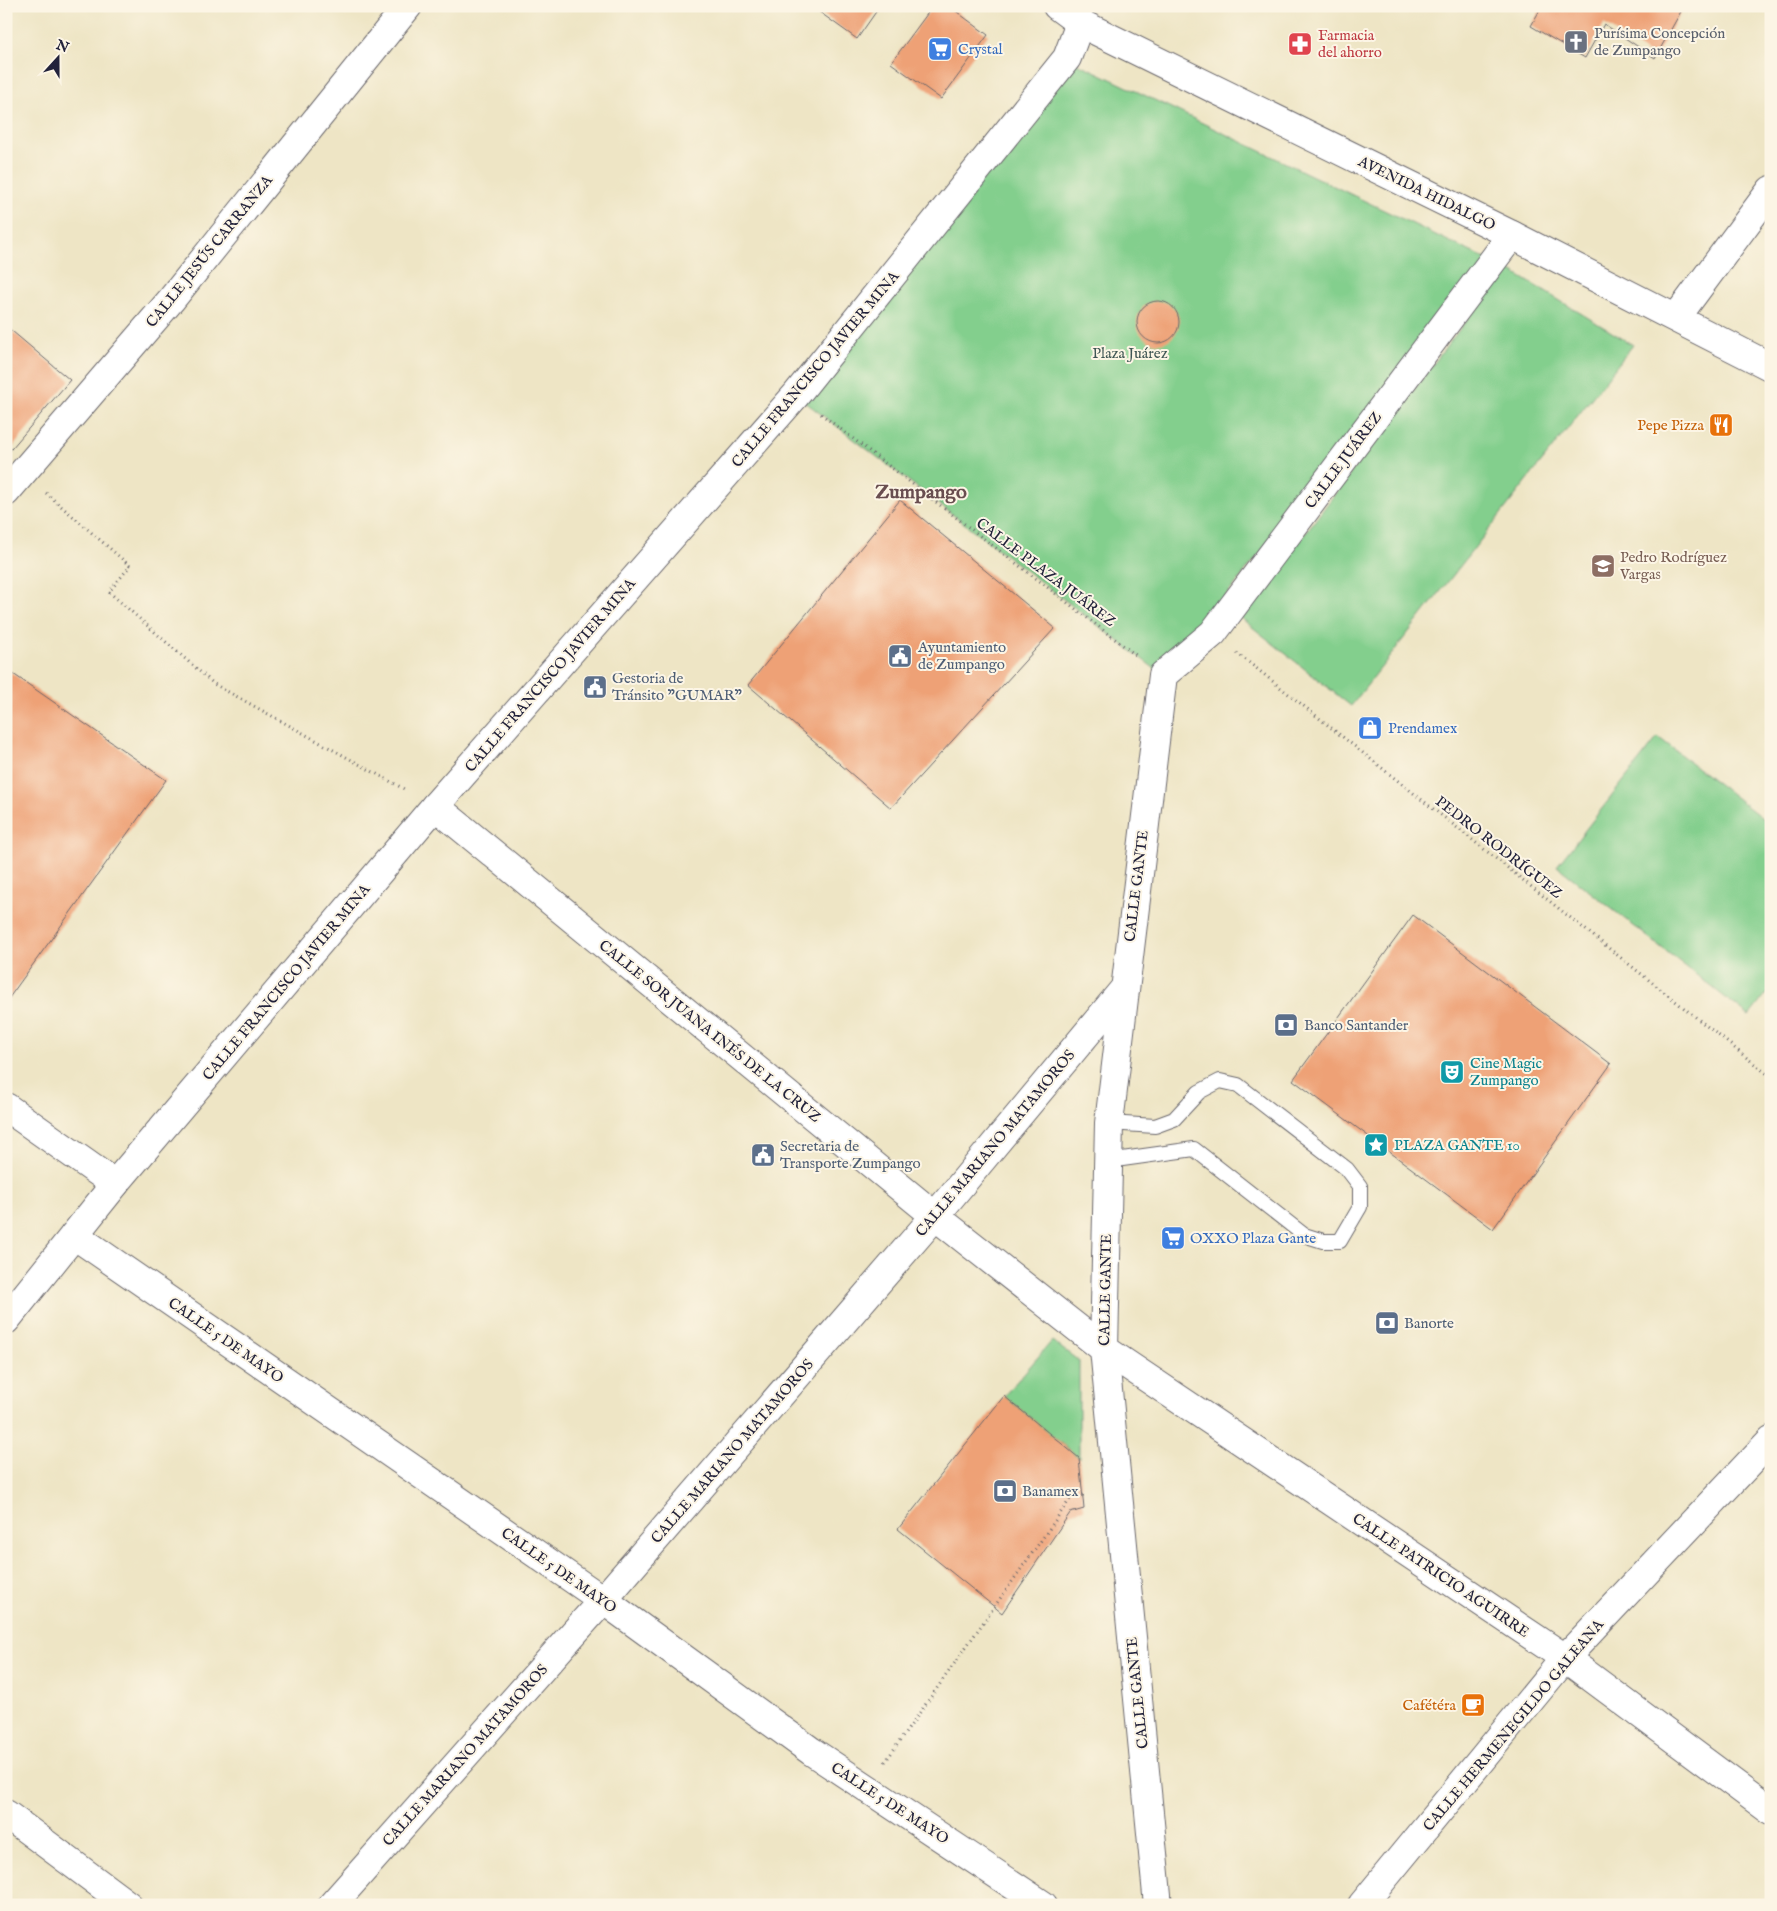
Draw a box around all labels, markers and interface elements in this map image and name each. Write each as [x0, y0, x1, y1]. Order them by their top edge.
place label: Purísima Concepción de Zumpango [1594, 24, 1725, 60]
place label: Farmacia del ahorro [1318, 26, 1382, 62]
church icon: Purísima Concepción de Zumpango [1563, 29, 1589, 55]
pharmacy icon: Farmacia del ahorro [1287, 31, 1313, 57]
north arrow [32, 32, 82, 82]
text: N [52, 36, 71, 57]
supermarket icon: Crystal [927, 36, 953, 62]
place label: Crystal [958, 40, 1003, 59]
street label: AVENIDA HIDALGO [1354, 151, 1499, 235]
street label: CALLE JESÚS CARRANZA [142, 171, 277, 331]
street label: CALLE FRANCISCO JAVIER MINA [728, 267, 904, 471]
park label: Plaza Juárez [1092, 344, 1168, 363]
street label: CALLE JUÁREZ [1301, 408, 1386, 512]
restaurant icon: Pepe Pizza [1708, 412, 1734, 438]
place label: Pepe Pizza [1637, 416, 1705, 435]
district label: Zumpango [875, 480, 967, 505]
street label: CALLE PLAZA JUÁREZ [972, 514, 1120, 631]
place label: Pedro Rodríguez Vargas [1619, 548, 1727, 584]
school or university icon: Pedro Rodríguez Vargas [1590, 553, 1616, 579]
street label: CALLE FRANCISCO JAVIER MINA [461, 574, 640, 776]
place label: Ayuntamiento de Zumpango [917, 638, 1006, 674]
public building icon: Ayuntamiento de Zumpango [887, 643, 913, 669]
place label: Gestoria de Tránsito "GUMAR" [612, 669, 743, 705]
public building icon: Gestoria de Tránsito "GUMAR" [582, 674, 608, 700]
shop icon: Prendamex [1357, 715, 1383, 741]
place label: Prendamex [1388, 719, 1458, 738]
street label: PEDRO RODRÍGUEZ [1431, 792, 1566, 903]
street label: CALLE GANTE [1120, 829, 1153, 943]
street label: CALLE FRANCISCO JAVIER MINA [199, 880, 375, 1084]
street label: CALLE SOR JUANA INÉS DE LA CRUZ [595, 936, 825, 1127]
bank icon: Banco Santander [1273, 1012, 1299, 1038]
place label: Banco Santander [1304, 1016, 1409, 1035]
street label: CALLE MARIANO MATAMOROS [911, 1046, 1079, 1241]
place label: Cine Magic Zumpango [1470, 1054, 1542, 1090]
theatre icon: Cine Magic Zumpango [1439, 1059, 1465, 1085]
place icon: PLAZA GANTE 10 [1363, 1132, 1389, 1158]
place label: PLAZA GANTE 10 [1394, 1136, 1520, 1155]
place label: Secretaria de Transporte Zumpango [780, 1137, 921, 1173]
public building icon: Secretaria de Transporte Zumpango [750, 1142, 776, 1168]
supermarket icon: OXXO Plaza Gante [1160, 1225, 1186, 1251]
place label: OXXO Plaza Gante [1190, 1229, 1316, 1248]
street label: CALLE GANTE [1095, 1234, 1116, 1346]
street label: CALLE 5 DE MAYO [164, 1293, 287, 1387]
bank icon: Banorte [1374, 1310, 1400, 1336]
place label: Banorte [1404, 1314, 1454, 1333]
street label: CALLE MARIANO MATAMOROS [647, 1355, 818, 1548]
bank icon: Banamex [992, 1478, 1018, 1504]
place label: Banamex [1022, 1482, 1079, 1501]
street label: CALLE PATRICIO AGUIRRE [1349, 1509, 1533, 1642]
street label: CALLE 5 DE MAYO [497, 1523, 620, 1617]
street label: CALLE HERMENEGILDO GALEANA [1419, 1615, 1608, 1835]
street label: CALLE GANTE [1122, 1636, 1153, 1750]
street label: CALLE MARIANO MATAMOROS [379, 1660, 552, 1850]
cafe icon: Cafétéra [1460, 1692, 1486, 1718]
place label: Cafétéra [1402, 1696, 1457, 1715]
street label: CALLE 5 DE MAYO [827, 1758, 952, 1849]

